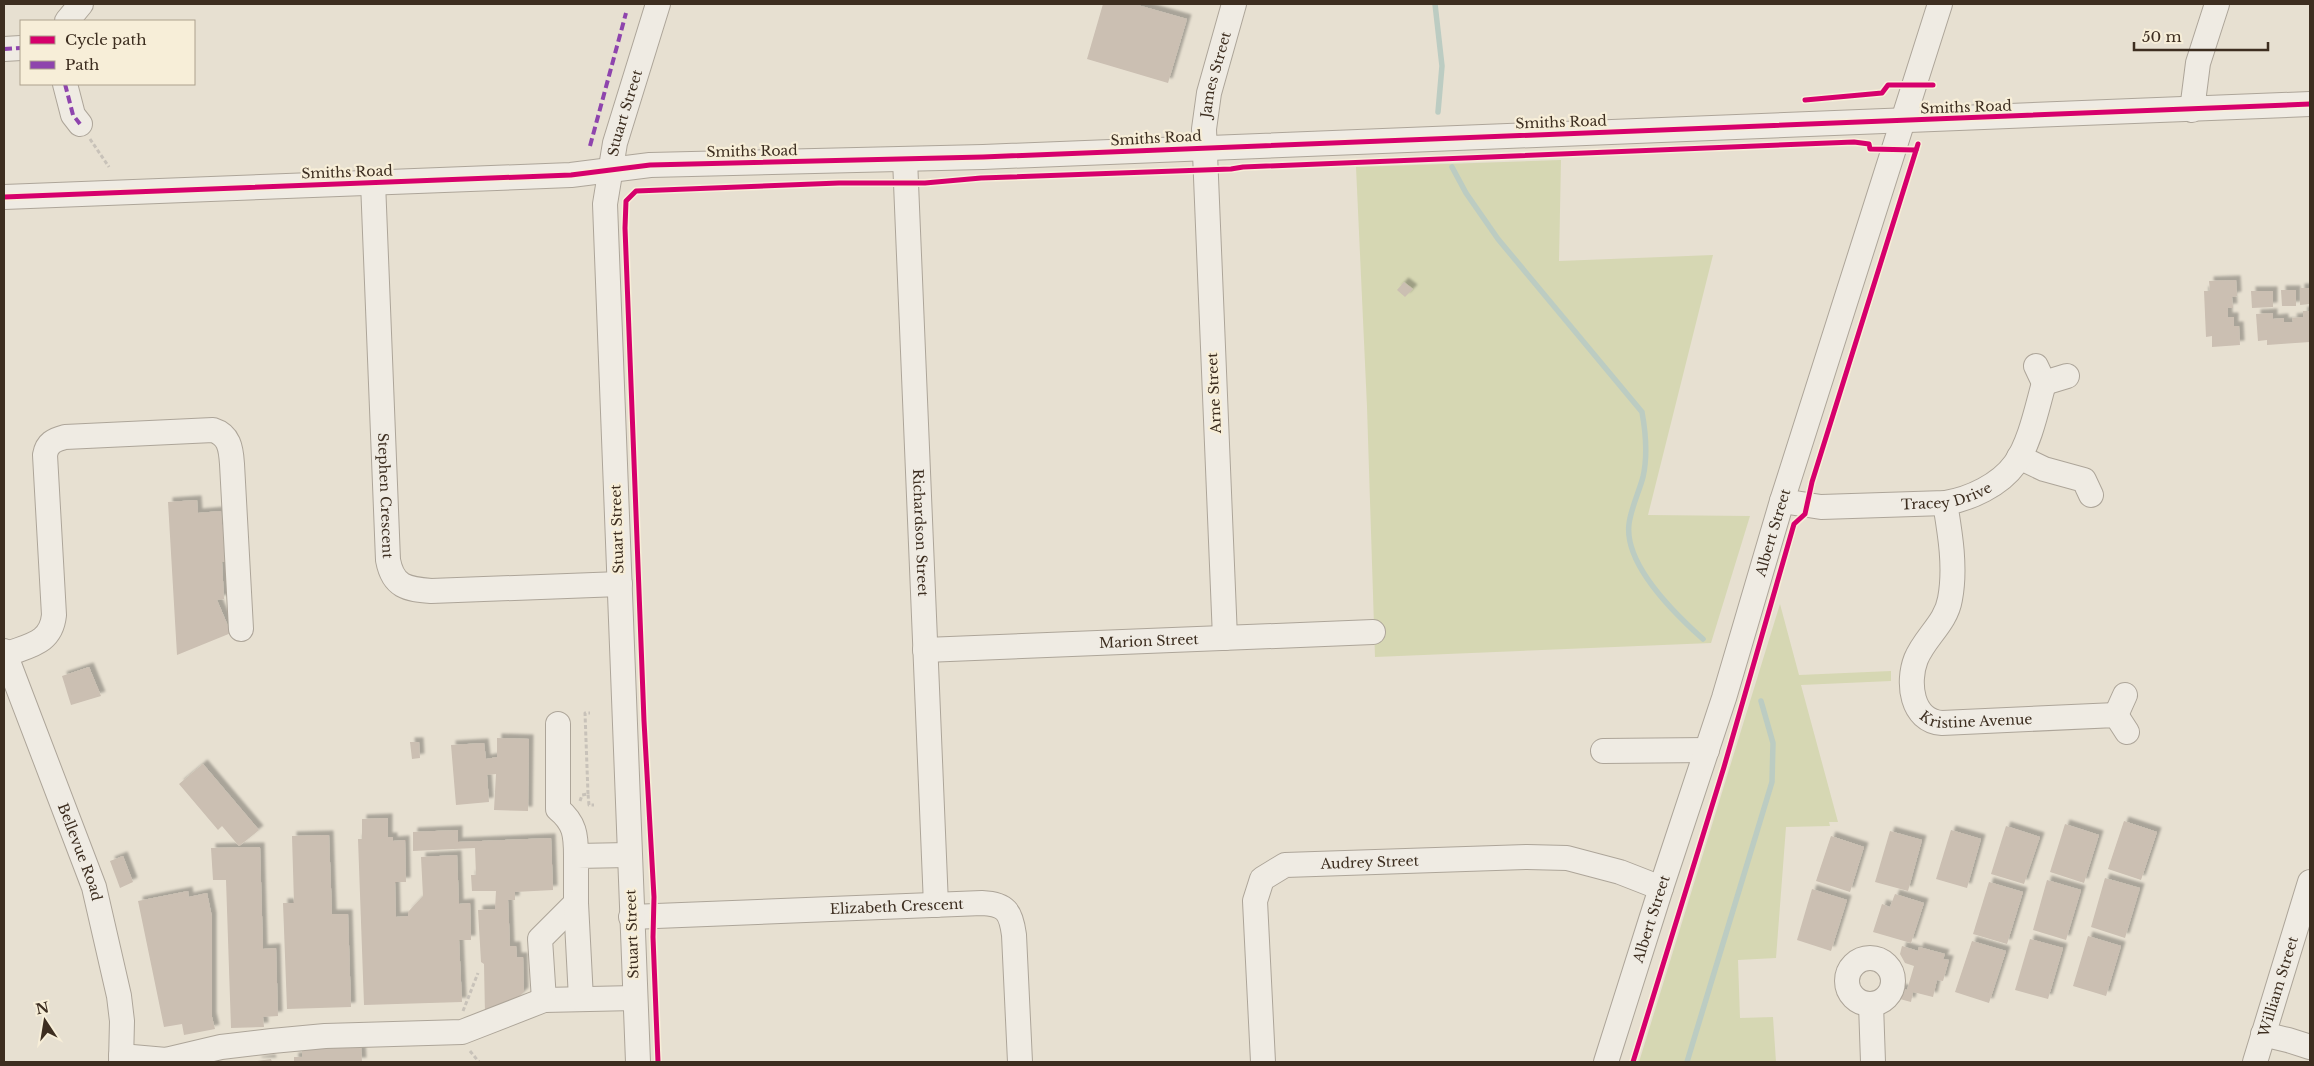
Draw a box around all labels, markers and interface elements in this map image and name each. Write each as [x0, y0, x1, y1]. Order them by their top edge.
legend [20, 20, 195, 85]
scale bar [2134, 20, 2268, 52]
text: 50 m [2142, 27, 2182, 46]
street label: James Street [1196, 29, 1235, 121]
text: Cycle path [65, 30, 147, 49]
text: Path [65, 55, 99, 74]
street label: Stuart Street [604, 67, 646, 158]
street label: Smiths Road [1920, 96, 2013, 118]
street label: Smiths Road [1515, 111, 1608, 133]
street label: Smiths Road [1110, 127, 1203, 149]
street label: Smiths Road [706, 141, 798, 161]
street label: Smiths Road [301, 161, 394, 183]
street label: Arne Street [1203, 351, 1225, 435]
street label: Stephen Crescent [374, 433, 397, 560]
street label: Richardson Street [909, 468, 932, 598]
street label: Tracey Drive [1901, 478, 1995, 513]
street label: Stuart Street [606, 483, 628, 574]
street label: Albert Street [1751, 486, 1795, 580]
street label: Marion Street [1099, 630, 1200, 652]
street label: Kristine Avenue [1916, 707, 2033, 732]
street label: Bellevue Road [54, 801, 106, 903]
street label: Audrey Street [1319, 852, 1420, 873]
street label: Albert Street [1629, 872, 1674, 966]
street label: Stuart Street [621, 888, 643, 979]
street label: Elizabeth Crescent [830, 895, 965, 918]
street label: William Street [2254, 933, 2302, 1040]
north arrow [20, 996, 70, 1046]
text: N [34, 998, 51, 1018]

